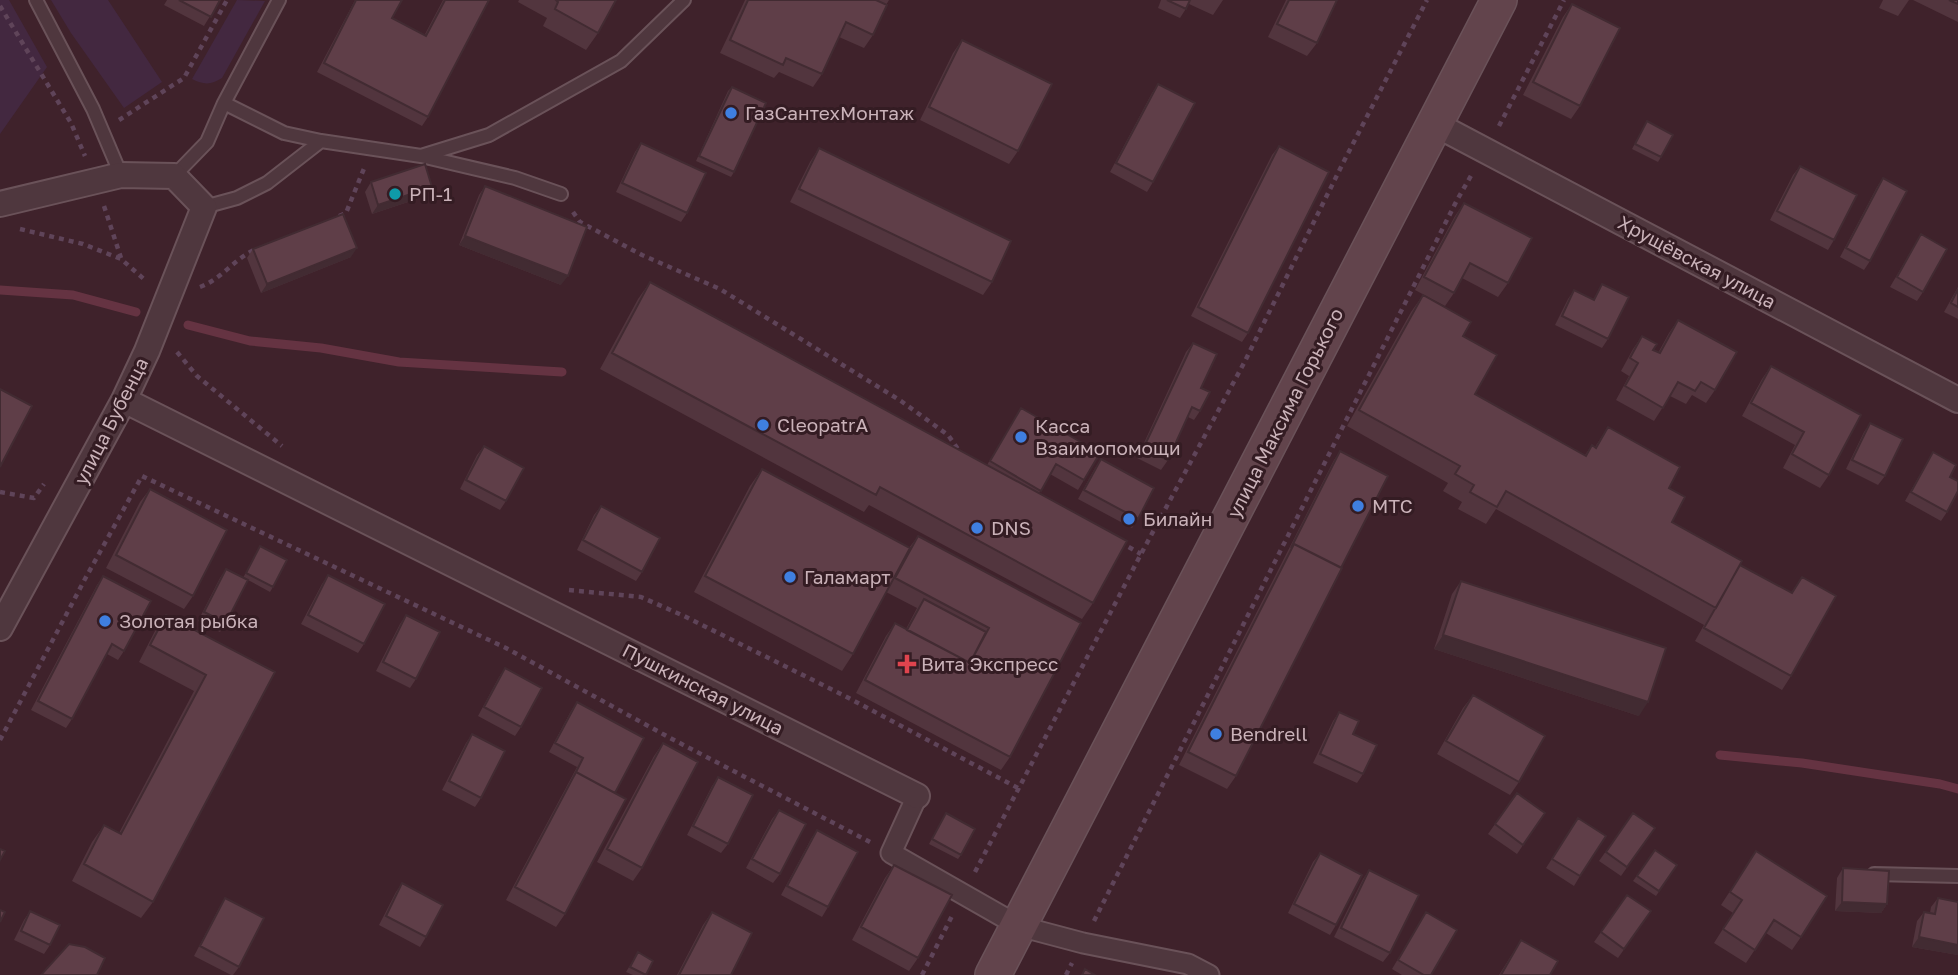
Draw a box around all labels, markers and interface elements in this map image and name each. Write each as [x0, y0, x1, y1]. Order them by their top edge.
place label: ГазСантехМонтаж [745, 101, 914, 124]
marker: ГазСантехМонтаж [723, 105, 739, 121]
place label: РП-1 [409, 182, 452, 205]
marker: РП-1 [387, 186, 403, 202]
street label: Хрущёвская улица [1614, 210, 1780, 313]
street label: улица Максима Горького [1221, 304, 1348, 522]
street label: улица Бубенца [69, 353, 153, 488]
place label: CleopatrA [777, 413, 868, 436]
place label: Касса Взаимопомощи [1035, 414, 1181, 459]
marker: CleopatrA [755, 417, 771, 433]
marker: Касса Взаимопомощи [1013, 429, 1029, 445]
place label: МТС [1372, 494, 1413, 517]
marker: МТС [1350, 498, 1366, 514]
place label: Билайн [1143, 507, 1212, 530]
marker: Билайн [1121, 511, 1137, 527]
place label: DNS [991, 516, 1031, 539]
marker: DNS [969, 520, 985, 536]
place label: Галамарт [804, 565, 891, 588]
marker: Галамарт [782, 569, 798, 585]
place label: Золотая рыбка [119, 609, 258, 632]
marker: Золотая рыбка [97, 613, 113, 629]
street label: Пушкинская улица [619, 638, 788, 739]
place label: Вита Экспресс [921, 652, 1058, 675]
marker: Вита Экспресс [899, 656, 915, 672]
place label: Bendrell [1230, 722, 1308, 745]
marker: Bendrell [1208, 726, 1224, 742]

